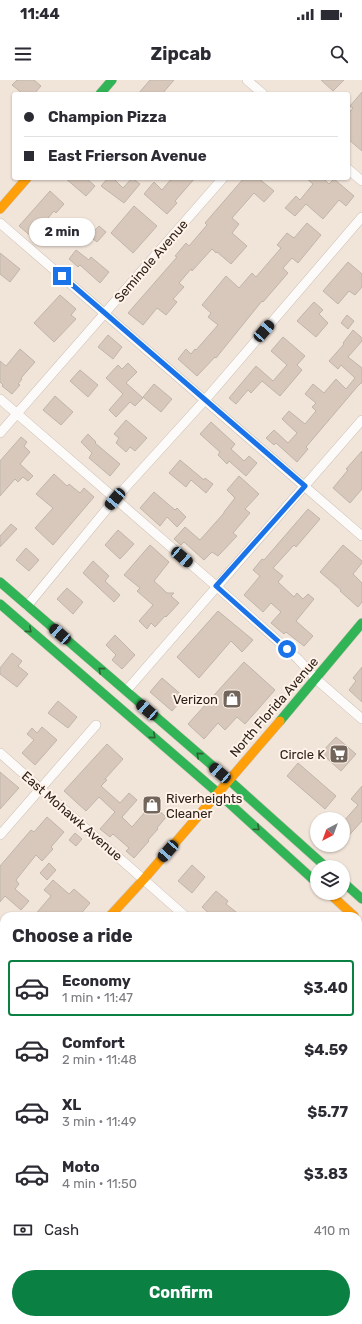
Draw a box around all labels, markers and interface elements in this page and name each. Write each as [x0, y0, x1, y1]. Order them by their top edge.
text: 11:44 [20, 5, 60, 23]
icon: menu [12, 43, 34, 65]
text: Zipcab [151, 43, 211, 65]
icon: search [328, 43, 350, 65]
text: Champion Pizza [48, 108, 167, 126]
text: East Frierson Avenue [48, 147, 207, 165]
street label: Seminole Avenue [111, 217, 191, 305]
callout: 2 min [29, 218, 95, 246]
text: 2 min [44, 224, 80, 239]
route end [53, 267, 71, 285]
car [252, 318, 276, 344]
car [103, 486, 127, 512]
car [169, 545, 195, 569]
car [47, 622, 73, 646]
one-way arrow [25, 625, 32, 632]
route start [278, 640, 296, 658]
street label: North Florida Avenue [227, 654, 321, 760]
one-way arrow [98, 667, 105, 674]
shop icon: Verizon [221, 688, 243, 710]
place label: Verizon [173, 692, 218, 707]
car [134, 698, 160, 722]
one-way arrow [148, 732, 155, 739]
supermarket icon: Circle K [328, 743, 350, 765]
place label: Circle K [280, 747, 325, 762]
one-way arrow [196, 752, 204, 759]
car [207, 761, 233, 785]
street label: East Mohawk Avenue [19, 768, 125, 864]
place label: Riverheights Cleaner [166, 791, 243, 821]
shop icon: Riverheights Cleaner [141, 794, 163, 816]
north arrow [310, 812, 350, 852]
map controls [310, 812, 350, 900]
one-way arrow [252, 824, 260, 831]
car [156, 838, 180, 864]
button: layers [310, 860, 350, 900]
text: Choose a ride [12, 925, 133, 947]
icon: car [14, 970, 50, 1006]
text: Economy [62, 972, 131, 990]
text: $3.40 [303, 979, 348, 997]
text: 1 min · 11:47 [62, 990, 133, 1005]
icon: car [14, 1032, 50, 1068]
text: Comfort [62, 1034, 125, 1052]
text: $4.59 [304, 1041, 348, 1059]
text: 2 min · 11:48 [62, 1052, 137, 1067]
icon: car [14, 1094, 50, 1130]
text: XL [62, 1096, 81, 1114]
text: $5.77 [307, 1103, 348, 1121]
text: 3 min · 11:49 [62, 1114, 136, 1129]
icon: car [14, 1156, 50, 1192]
text: Moto [62, 1158, 100, 1176]
text: $3.83 [304, 1165, 348, 1183]
text: 4 min · 11:50 [62, 1176, 137, 1191]
icon: cash [12, 1219, 34, 1241]
text: Cash [44, 1221, 79, 1239]
text: 410 m [314, 1223, 350, 1238]
button: Confirm [12, 1270, 350, 1316]

